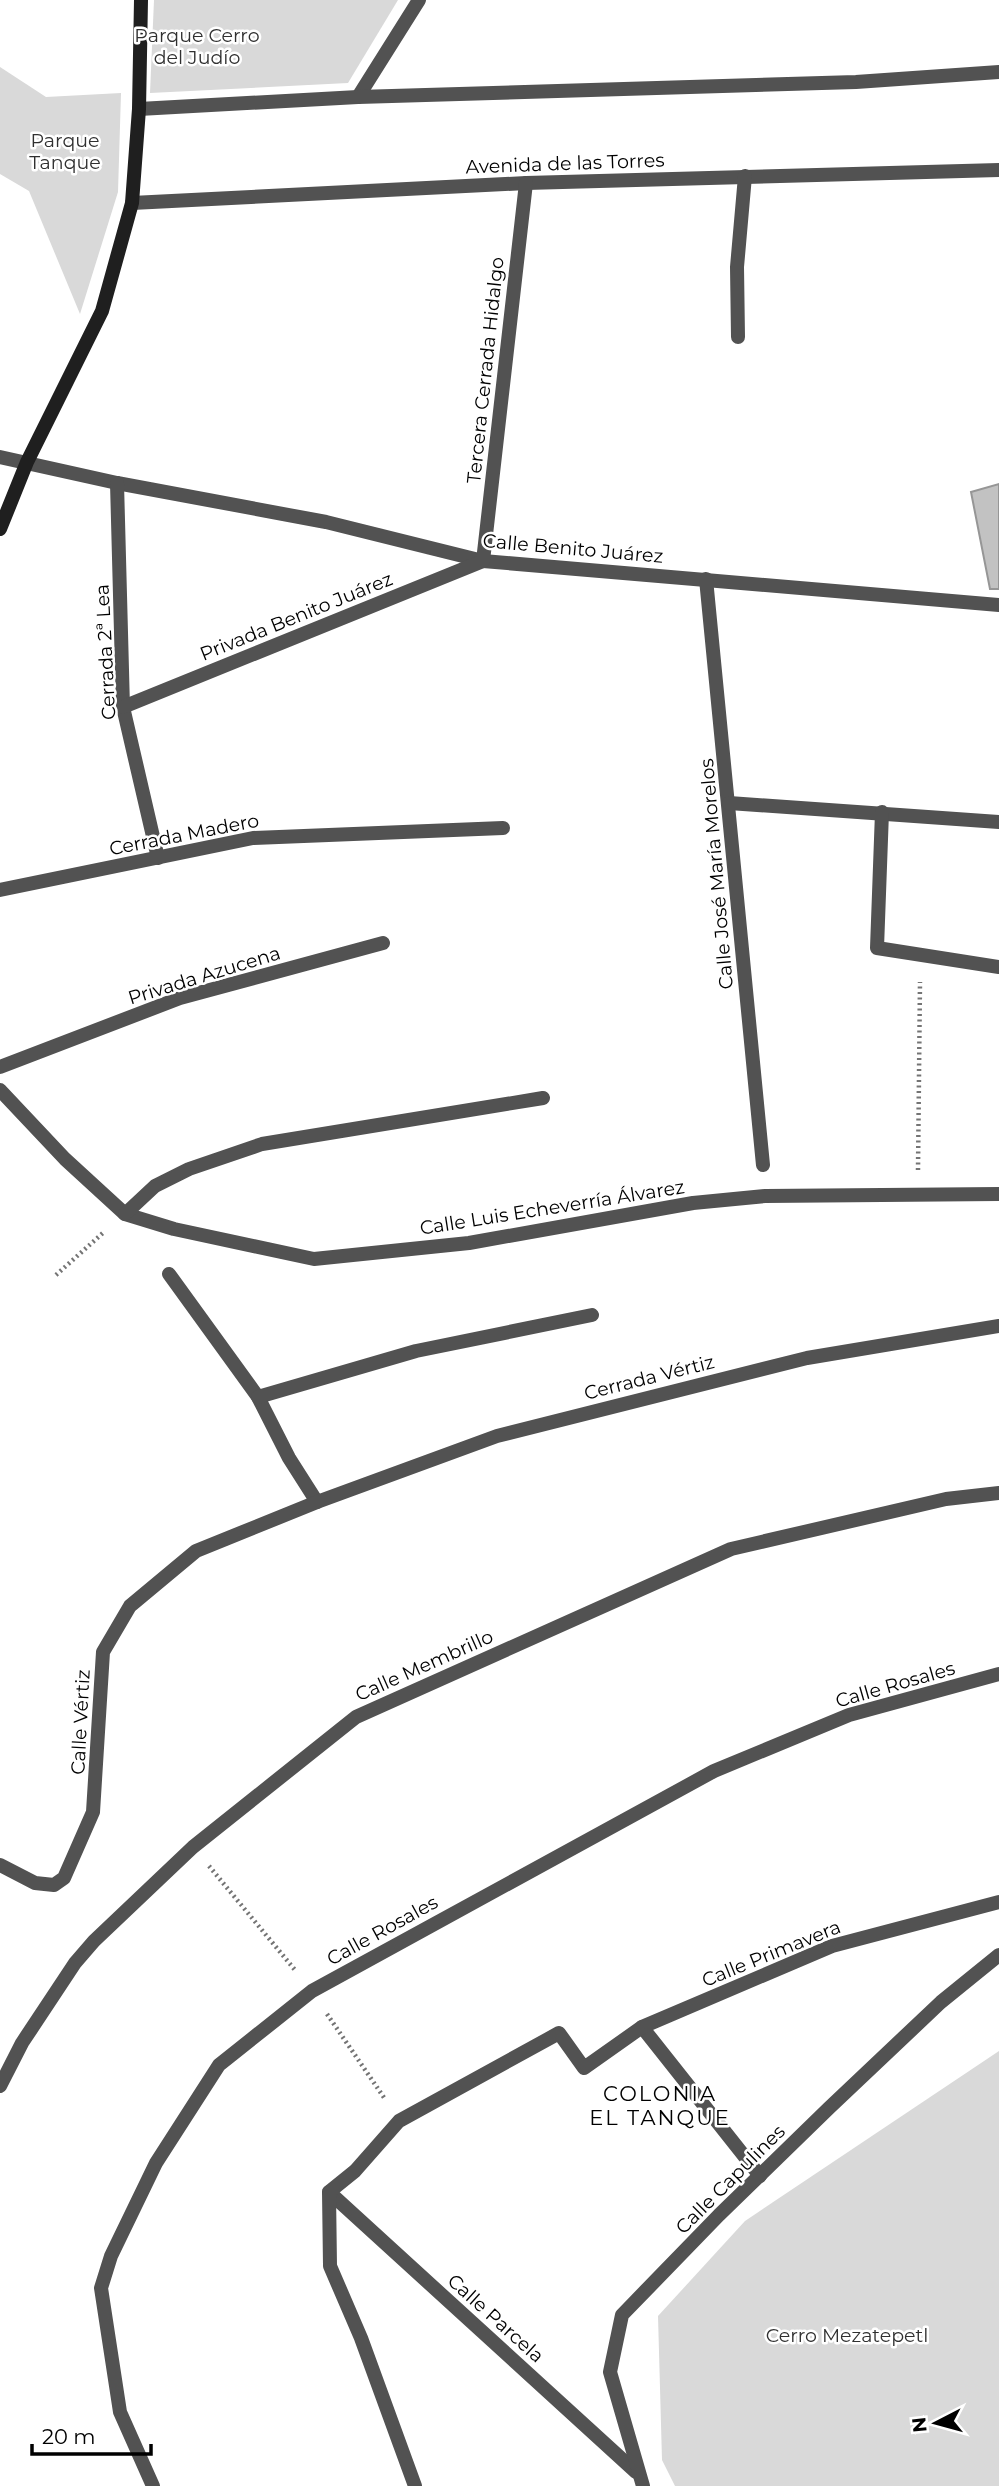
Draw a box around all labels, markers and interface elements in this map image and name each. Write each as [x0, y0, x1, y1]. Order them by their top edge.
park label: Parque Cerro del Judío [134, 24, 260, 69]
park label: Parque Tanque [29, 129, 101, 174]
street label: Avenida de las Torres [465, 149, 665, 178]
street label: Tercera Cerrada Hidalgo [462, 256, 509, 484]
street label: Calle Benito Juárez [482, 529, 664, 568]
street label: Privada Benito Juárez [196, 567, 396, 666]
street label: Cerrada 2ª Lea [90, 583, 121, 720]
street label: Calle José María Morelos [695, 758, 738, 990]
street label: Cerrada Madero [107, 809, 261, 860]
street label: Privada Azucena [125, 941, 283, 1010]
street label: Calle Luis Echeverría Álvarez [418, 1175, 686, 1240]
street label: Cerrada Vértiz [582, 1350, 717, 1405]
street label: Calle Membrillo [352, 1625, 497, 1706]
street label: Calle Rosales [833, 1656, 958, 1713]
street label: Calle Vértiz [66, 1669, 95, 1775]
street label: Calle Rosales [323, 1891, 442, 1970]
street label: Calle Primavera [698, 1915, 844, 1992]
district label: COLONIA EL TANQUE [589, 2081, 731, 2130]
street label: Calle Capulines [671, 2120, 790, 2239]
street label: Calle Parcela [443, 2269, 549, 2368]
park label: Cerro Mezatepetl [766, 2324, 928, 2347]
north arrow [901, 2388, 971, 2458]
scale bar [32, 2412, 150, 2456]
text: N [907, 2416, 932, 2434]
text: 20 m [42, 2424, 96, 2449]

